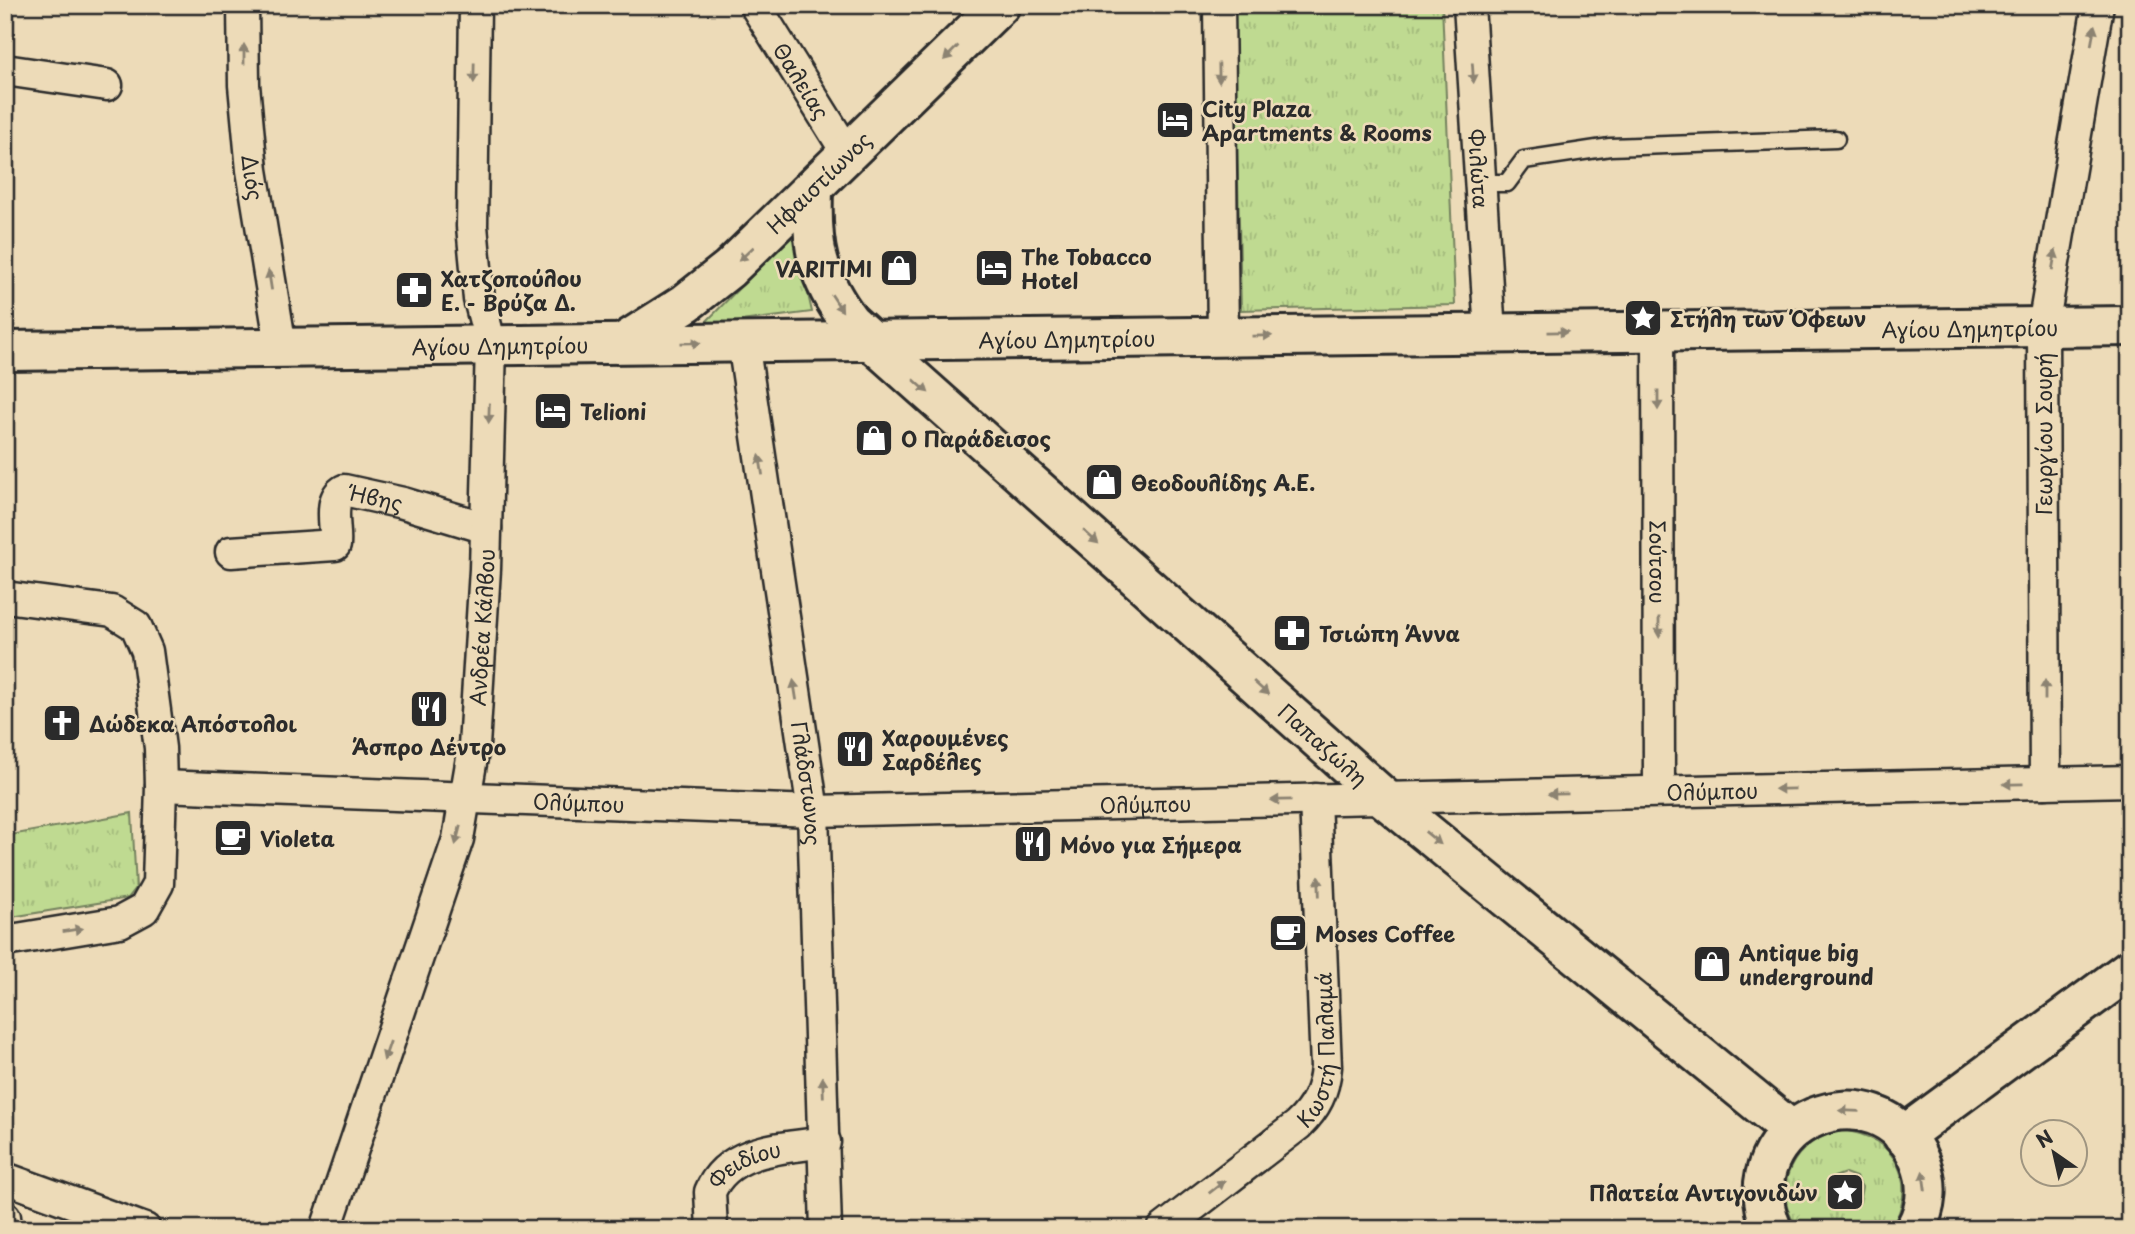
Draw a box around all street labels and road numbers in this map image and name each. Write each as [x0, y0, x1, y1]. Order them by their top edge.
street label: Θαλείας [766, 36, 838, 125]
street label: Ηφαιστίωνος [758, 123, 878, 241]
street label: Φιλώτα [1461, 128, 1498, 210]
street label: Διός [235, 153, 273, 203]
street label: Αγίου Δημητρίου [1881, 311, 2058, 345]
street label: Αγίου Δημητρίου [978, 321, 1156, 356]
street label: Αγίου Δημητρίου [411, 328, 589, 362]
street label: Γεωργίου Σουρή [2027, 353, 2059, 515]
street label: Ήβης [344, 475, 406, 519]
street label: Σούτσου [1642, 520, 1675, 604]
street label: Ανδρέα Κάλβου [461, 548, 502, 707]
street label: Παπαζώλη [1271, 695, 1376, 793]
street label: Γλάδστωνος [784, 719, 830, 846]
street label: Ολύμπου [1666, 773, 1759, 808]
street label: Ολύμπου [532, 784, 625, 820]
street label: Ολύμπου [1099, 786, 1192, 820]
street label: Κωστή Παλαμά [1288, 971, 1342, 1134]
street label: Φειδίου [700, 1132, 783, 1195]

